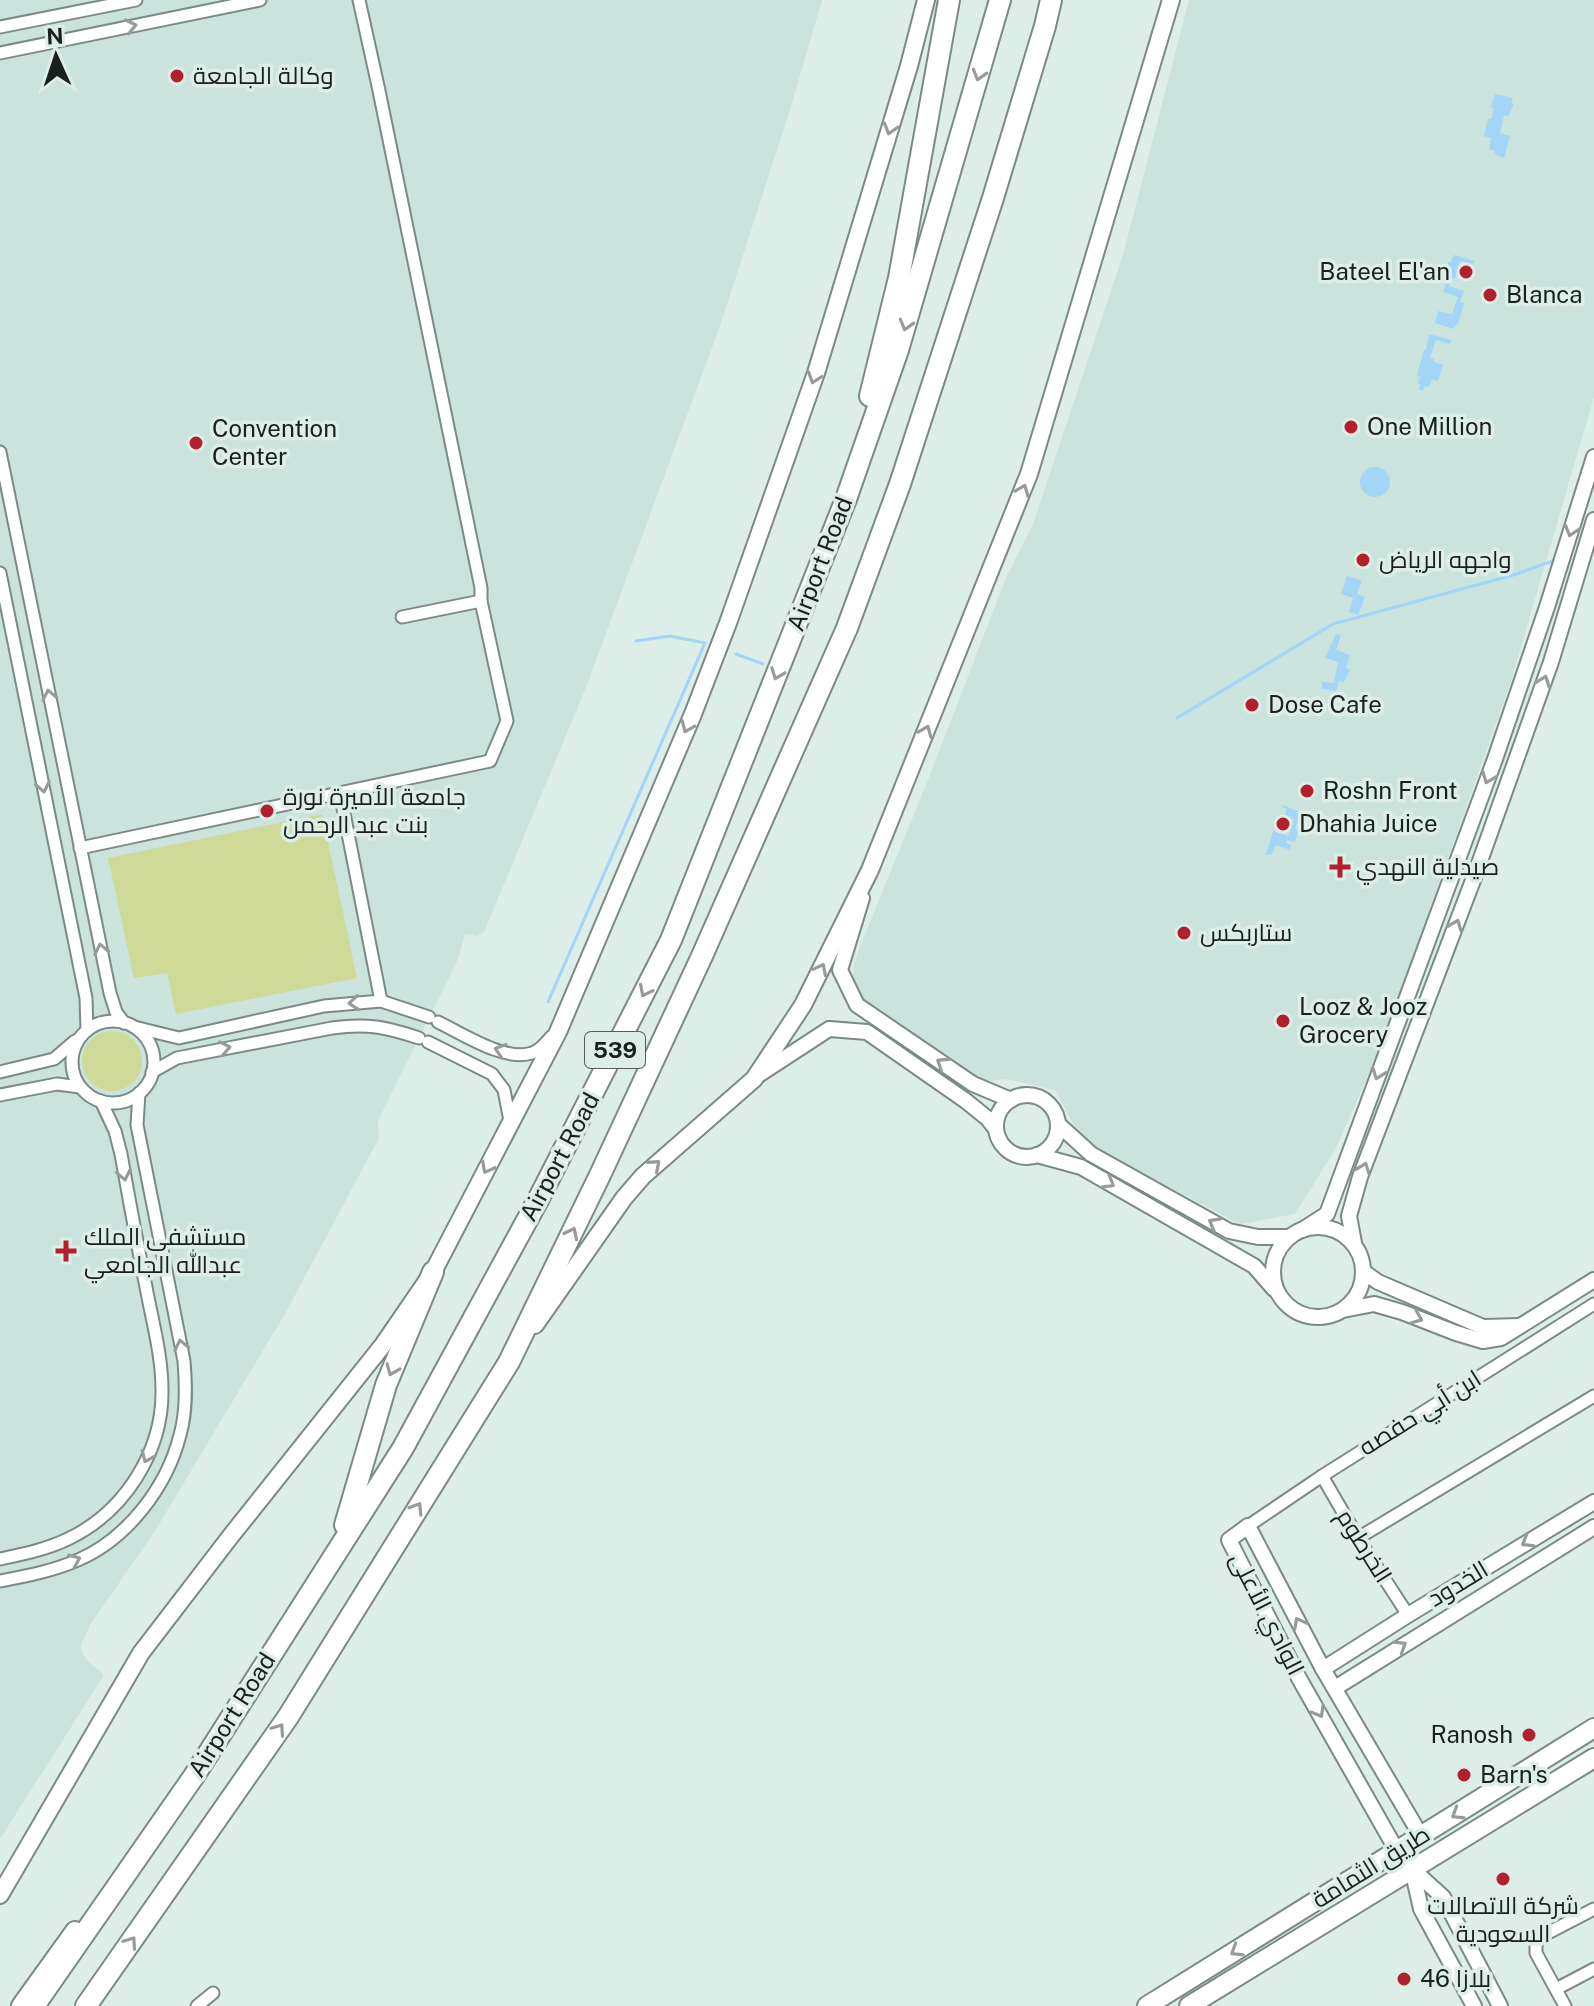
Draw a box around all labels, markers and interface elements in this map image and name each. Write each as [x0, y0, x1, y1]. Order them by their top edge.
north arrow [16, 16, 96, 96]
one-way arrow [124, 18, 138, 35]
text: N [46, 23, 64, 49]
place label: وكالة الجامعة [193, 61, 334, 89]
marker: وكالة الجامعة [168, 67, 186, 85]
one-way arrow [972, 68, 988, 82]
one-way arrow [883, 122, 899, 135]
place label: Bateel El'an [1319, 257, 1450, 285]
marker: Bateel El'an [1457, 263, 1475, 281]
place label: Blanca [1506, 280, 1583, 308]
marker: Blanca [1481, 286, 1499, 304]
one-way arrow [899, 317, 915, 331]
one-way arrow [808, 370, 824, 384]
place label: One Million [1367, 412, 1492, 440]
place label: Convention Center [212, 414, 337, 470]
marker: One Million [1342, 418, 1360, 436]
marker: Convention Center [187, 434, 205, 452]
one-way arrow [1013, 484, 1030, 498]
street label: Airport Road [781, 493, 857, 635]
one-way arrow [1564, 523, 1580, 537]
place label: واجهه الرياض [1379, 545, 1512, 574]
marker: واجهه الرياض [1354, 551, 1372, 569]
one-way arrow [770, 666, 787, 680]
one-way arrow [1535, 674, 1551, 688]
one-way arrow [41, 688, 58, 702]
place label: Dose Cafe [1268, 690, 1382, 718]
marker: Dose Cafe [1243, 696, 1261, 714]
one-way arrow [681, 719, 697, 733]
one-way arrow [916, 725, 933, 739]
one-way arrow [1481, 770, 1498, 784]
place label: Roshn Front [1323, 776, 1458, 804]
one-way arrow [34, 779, 51, 793]
place label: جامعة الأميرة نورة بنت عبد الرحمن [283, 782, 466, 839]
marker: Roshn Front [1298, 782, 1316, 800]
marker: جامعة الأميرة نورة بنت عبد الرحمن [258, 802, 276, 820]
place label: Dhahia Juice [1299, 809, 1438, 837]
marker: Dhahia Juice [1274, 815, 1292, 833]
place label: صيدلية النهدي [1356, 852, 1499, 885]
marker: صيدلية النهدي [1331, 858, 1349, 876]
place label: ستاربكس [1200, 918, 1292, 947]
one-way arrow [1446, 919, 1463, 933]
marker: ستاربكس [1175, 924, 1193, 942]
one-way arrow [93, 943, 110, 957]
one-way arrow [811, 962, 827, 977]
one-way arrow [640, 983, 655, 998]
place label: Looz & Jooz Grocery [1299, 992, 1427, 1048]
one-way arrow [347, 994, 360, 1011]
marker: Looz & Jooz Grocery [1274, 1012, 1292, 1030]
road number: 539 [585, 1032, 645, 1068]
one-way arrow [218, 1040, 232, 1057]
one-way arrow [493, 1043, 507, 1059]
one-way arrow [937, 1058, 951, 1073]
one-way arrow [1371, 1066, 1387, 1080]
street label: Airport Road [514, 1088, 605, 1226]
one-way arrow [482, 1159, 497, 1174]
one-way arrow [646, 1160, 660, 1175]
one-way arrow [1354, 1162, 1370, 1176]
one-way arrow [115, 1168, 132, 1181]
one-way arrow [1100, 1173, 1115, 1189]
one-way arrow [1208, 1217, 1222, 1233]
place label: مستشفى الملك عبدالله الجامعي [84, 1222, 246, 1284]
one-way arrow [562, 1227, 578, 1242]
marker: مستشفى الملك عبدالله الجامعي [55, 1240, 77, 1262]
one-way arrow [1409, 1308, 1423, 1325]
one-way arrow [173, 1339, 190, 1352]
one-way arrow [386, 1362, 402, 1376]
street label: ابن أبي حفصه [1353, 1363, 1489, 1466]
one-way arrow [140, 1449, 156, 1463]
one-way arrow [408, 1503, 423, 1517]
street label: الخرطوم [1329, 1504, 1398, 1589]
one-way arrow [1521, 1533, 1536, 1548]
street label: الوادي الأعلى [1221, 1548, 1311, 1682]
one-way arrow [67, 1554, 81, 1570]
street label: الخدود [1422, 1554, 1493, 1612]
one-way arrow [1294, 1616, 1309, 1631]
one-way arrow [1393, 1641, 1407, 1656]
street label: Airport Road [182, 1647, 280, 1782]
one-way arrow [1309, 1704, 1324, 1719]
place label: Ranosh [1430, 1720, 1513, 1748]
one-way arrow [269, 1723, 284, 1737]
marker: Ranosh [1520, 1726, 1538, 1744]
place label: Barn's [1480, 1760, 1548, 1788]
marker: Barn's [1455, 1766, 1473, 1784]
one-way arrow [1451, 1804, 1466, 1819]
street label: طريق الثمامة [1307, 1819, 1435, 1915]
marker: شركة الاتصالات السعودية [1494, 1870, 1512, 1888]
place label: شركة الاتصالات السعودية [1427, 1891, 1579, 1947]
one-way arrow [121, 1937, 136, 1951]
one-way arrow [1230, 1941, 1245, 1957]
place label: بلازا 46 [1420, 1964, 1491, 1992]
marker: بلازا 46 [1395, 1970, 1413, 1988]

